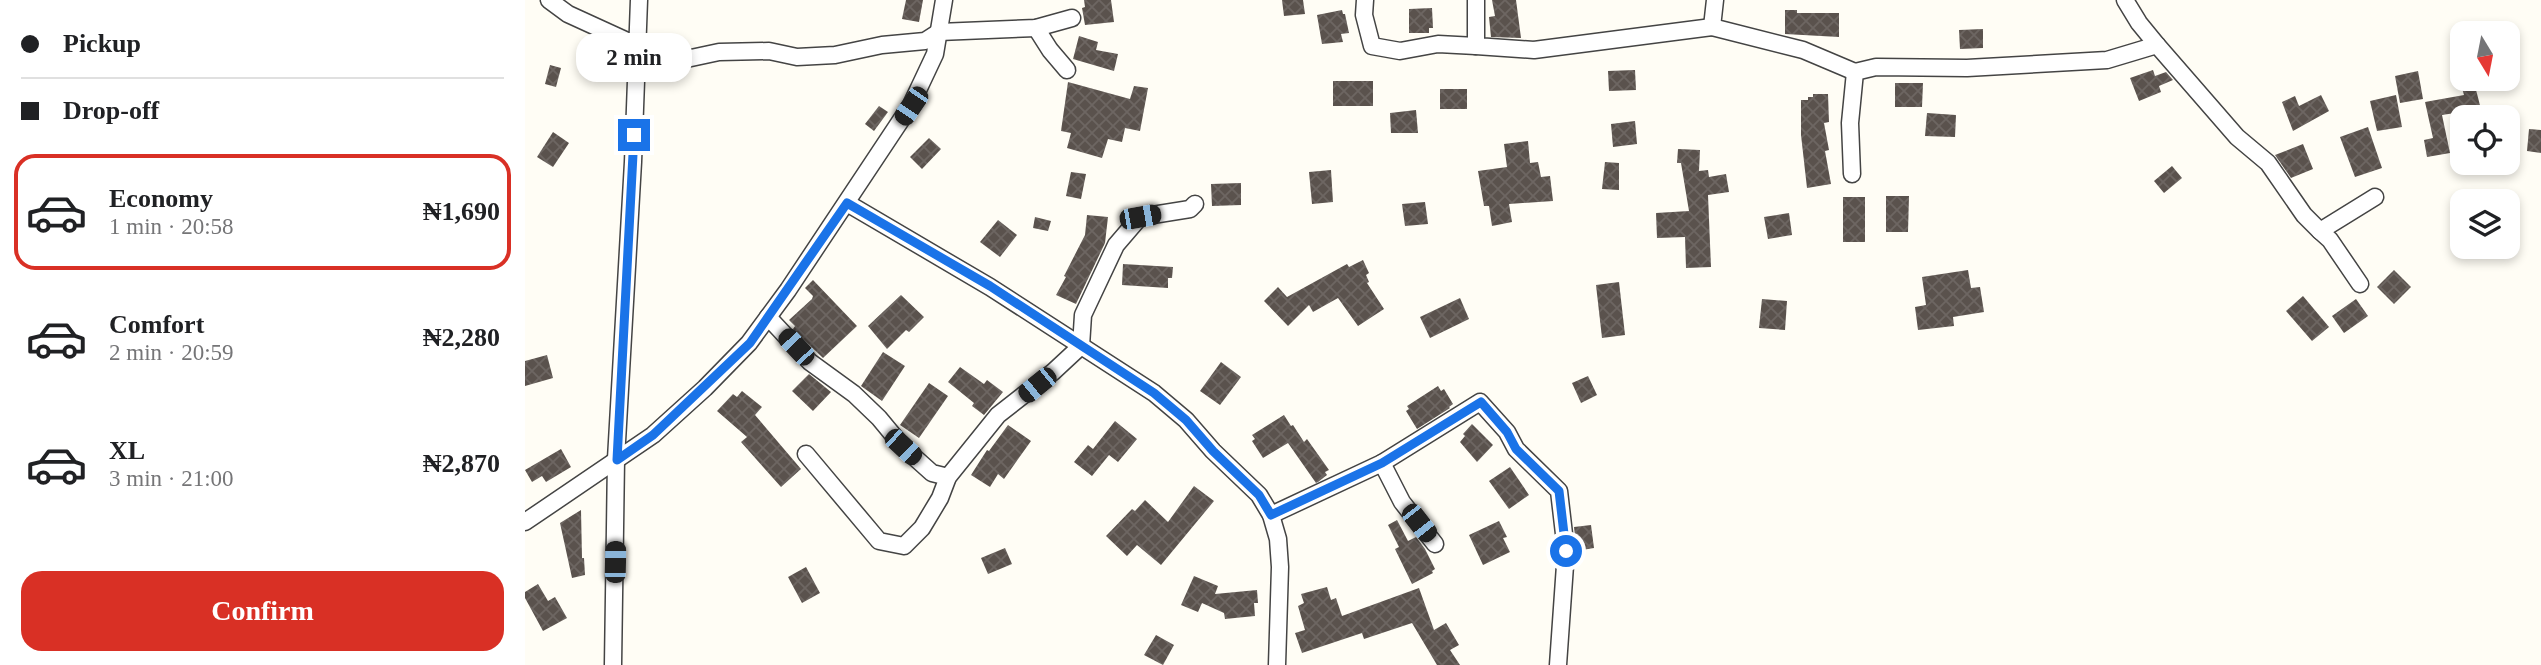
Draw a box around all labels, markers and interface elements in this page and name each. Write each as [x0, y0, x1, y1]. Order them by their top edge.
north arrow [2450, 21, 2520, 91]
map controls [2450, 21, 2520, 259]
text: Pickup [63, 29, 141, 58]
callout: 2 min [576, 33, 692, 82]
text: 2 min [606, 45, 662, 70]
car [891, 83, 932, 129]
text: Drop-off [63, 96, 159, 125]
button: locate [2450, 105, 2520, 175]
route end [618, 119, 650, 151]
icon: car [25, 181, 88, 244]
text: Economy [109, 184, 213, 213]
button: layers [2450, 189, 2520, 259]
text: ₦1,690 [423, 197, 500, 226]
car [1118, 203, 1163, 231]
text: 1 min · 20:58 [109, 214, 234, 239]
icon: car [25, 307, 88, 370]
text: Comfort [109, 310, 204, 339]
text: ₦2,280 [423, 323, 500, 352]
car [774, 324, 819, 370]
text: 2 min · 20:59 [109, 340, 234, 365]
car [1015, 364, 1060, 406]
car [881, 425, 926, 469]
icon: car [25, 433, 88, 496]
text: XL [109, 436, 145, 465]
text: ₦2,870 [423, 449, 500, 478]
text: 3 min · 21:00 [109, 466, 234, 491]
car [1398, 500, 1441, 546]
route start [1550, 535, 1582, 567]
car [605, 541, 626, 583]
button: Confirm [21, 571, 504, 651]

